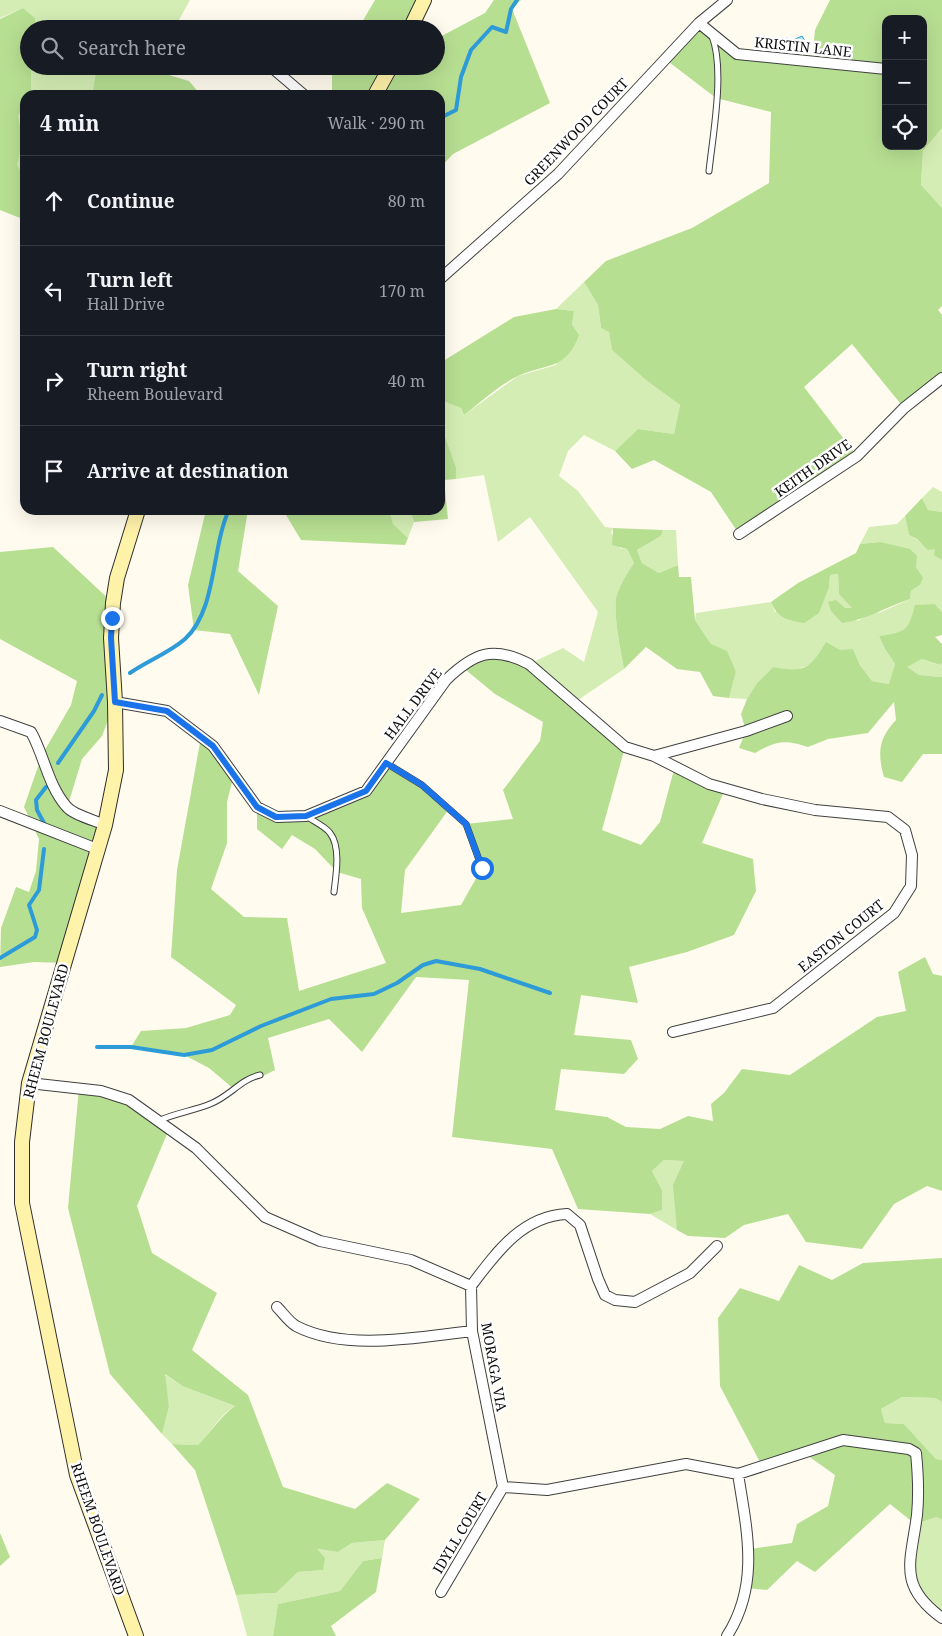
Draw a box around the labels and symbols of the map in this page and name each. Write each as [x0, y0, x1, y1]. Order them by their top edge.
street label: KRISTIN LANE [754, 32, 853, 61]
street label: GREENWOOD COURT [519, 73, 632, 190]
street label: KEITH DRIVE [771, 434, 855, 501]
route end [101, 607, 124, 630]
street label: HALL DRIVE [380, 664, 446, 743]
route start [471, 857, 494, 880]
street label: EASTON COURT [794, 895, 888, 976]
street label: RHEEM BOULEVARD [18, 961, 73, 1100]
street label: MORAGA VIA [477, 1321, 512, 1413]
street label: RHEEM BOULEVARD [67, 1460, 130, 1598]
street label: IDYLL COURT [428, 1488, 491, 1577]

